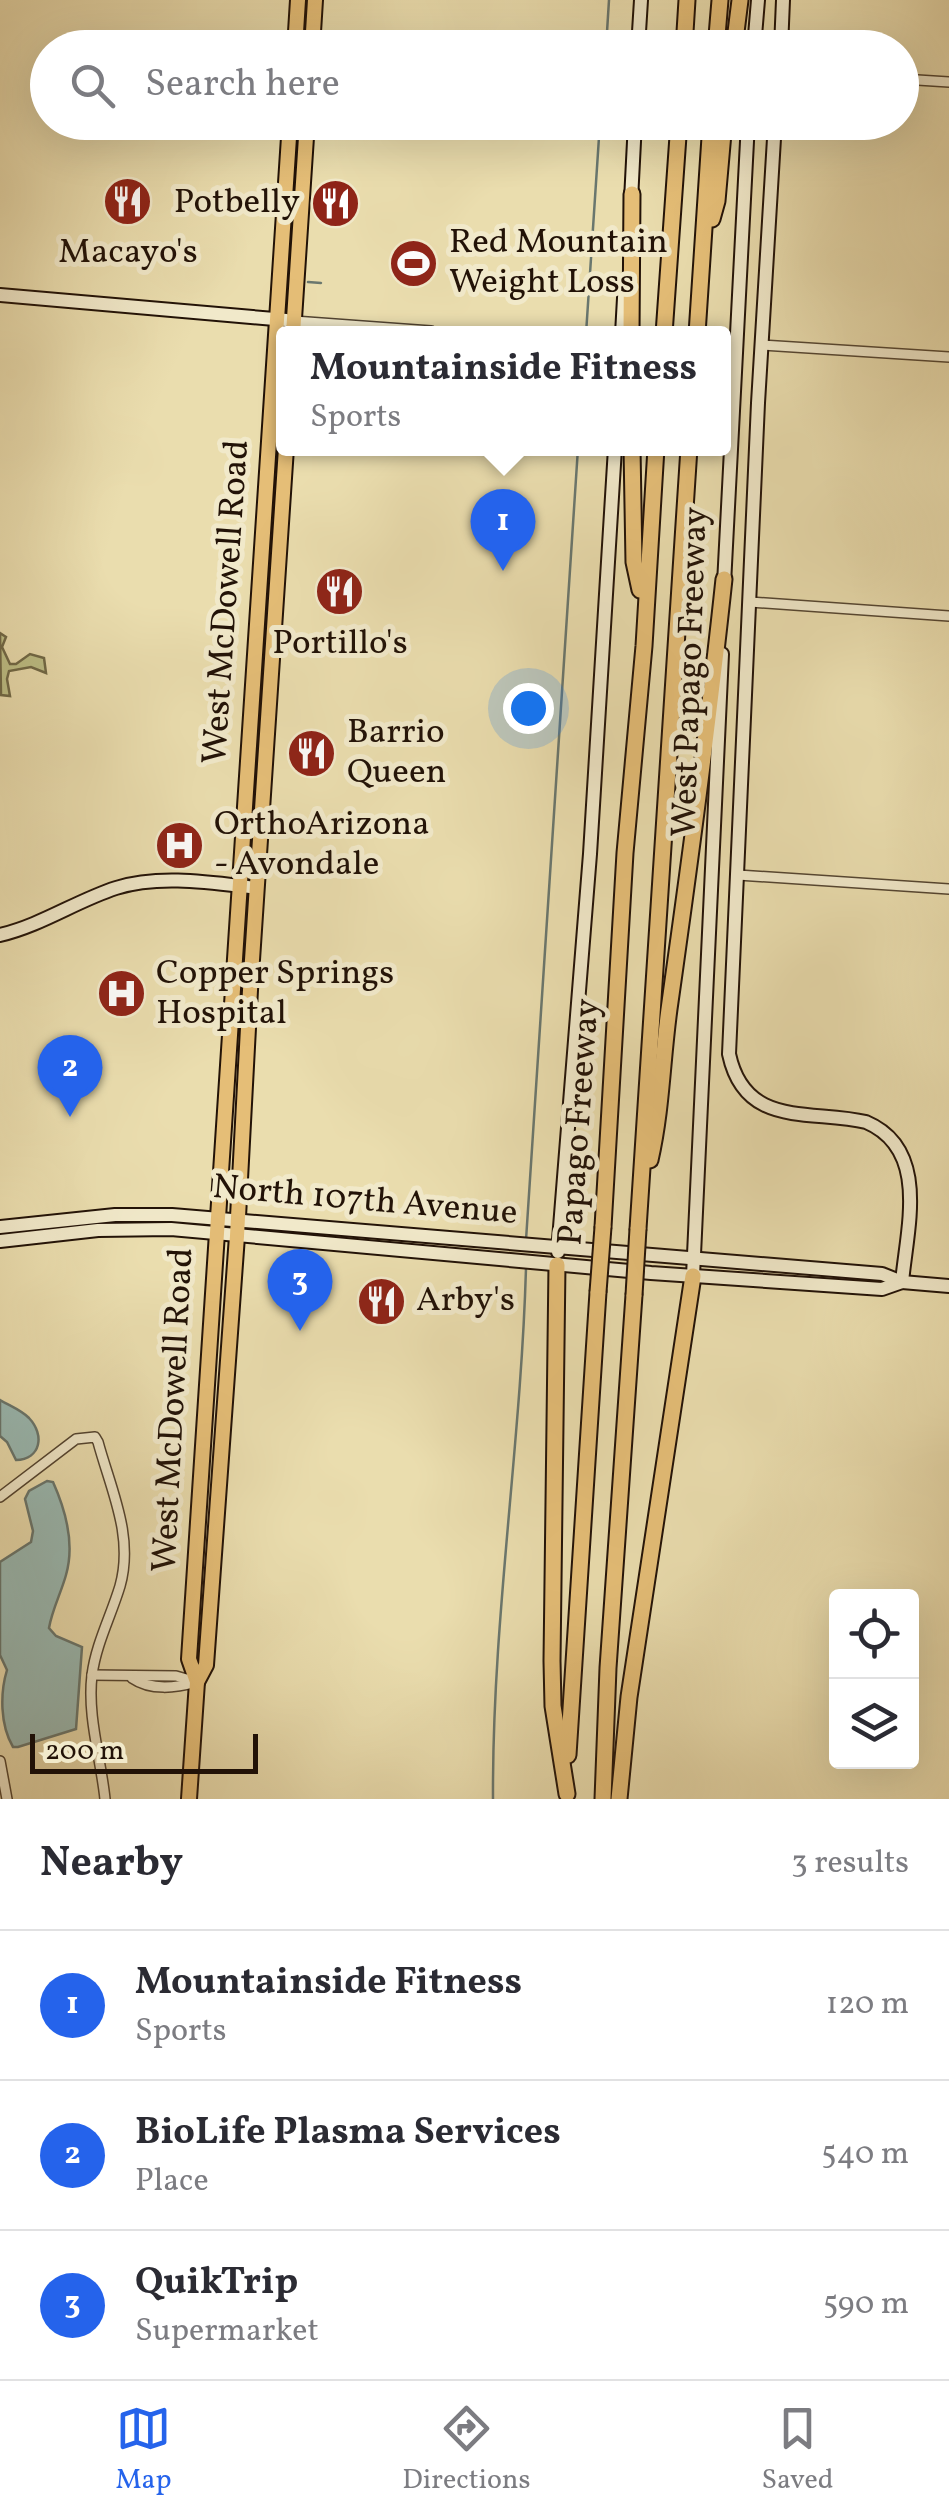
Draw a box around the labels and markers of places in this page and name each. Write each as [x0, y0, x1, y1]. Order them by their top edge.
restaurant icon: Macayo's [102, 175, 154, 227]
restaurant icon: Potbelly [309, 177, 361, 229]
place label: Potbelly [174, 179, 300, 227]
place label: Red Mountain Weight Loss [449, 219, 668, 307]
place label: Macayo's [58, 229, 198, 277]
sports icon: Red Mountain Weight Loss [388, 237, 440, 289]
pin: 1 [470, 488, 536, 571]
restaurant icon: Portillo's [314, 566, 366, 618]
place label: Portillo's [272, 620, 408, 668]
place label: Barrio Queen [347, 709, 446, 797]
restaurant icon: Barrio Queen [286, 727, 338, 779]
place label: OrthoArizona - Avondale [214, 801, 430, 889]
hospital icon: OrthoArizona - Avondale [153, 819, 205, 871]
place label: Copper Springs Hospital [156, 950, 394, 1038]
hospital icon: Copper Springs Hospital [95, 968, 147, 1020]
pin: 2 [38, 1034, 102, 1117]
pin: 3 [268, 1248, 332, 1331]
restaurant icon: Arby's [355, 1275, 407, 1327]
place label: Arby's [416, 1277, 515, 1325]

